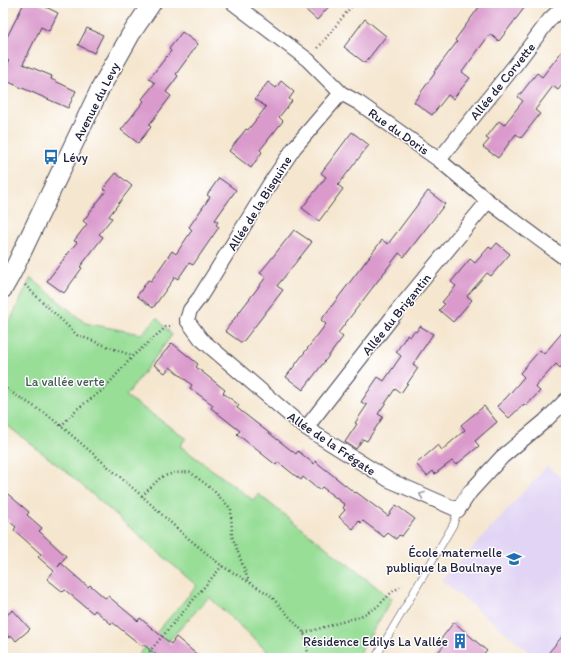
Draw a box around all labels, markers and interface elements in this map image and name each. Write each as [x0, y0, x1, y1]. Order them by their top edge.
street label: Allée de Corvette [467, 40, 538, 123]
street label: Avenue du Levy [70, 60, 123, 143]
street label: Rue du Doris [365, 105, 432, 158]
bus stop icon: Lévy [42, 148, 60, 166]
place label: Lévy [63, 150, 88, 165]
street label: Allée de la Bisquine [224, 153, 295, 253]
street label: Allée du Brigantin [359, 270, 434, 358]
park label: La vallée verte [25, 374, 105, 389]
street label: Allée de la Frégate [285, 408, 379, 478]
one-way arrow [419, 491, 426, 499]
place label: École maternelle publique la Boulnaye [386, 545, 502, 575]
school or university icon: École maternelle publique la Boulnaye [505, 550, 523, 568]
building icon: Résidence Edilys La Vallée [451, 632, 469, 650]
place label: Résidence Edilys La Vallée [303, 634, 448, 649]

